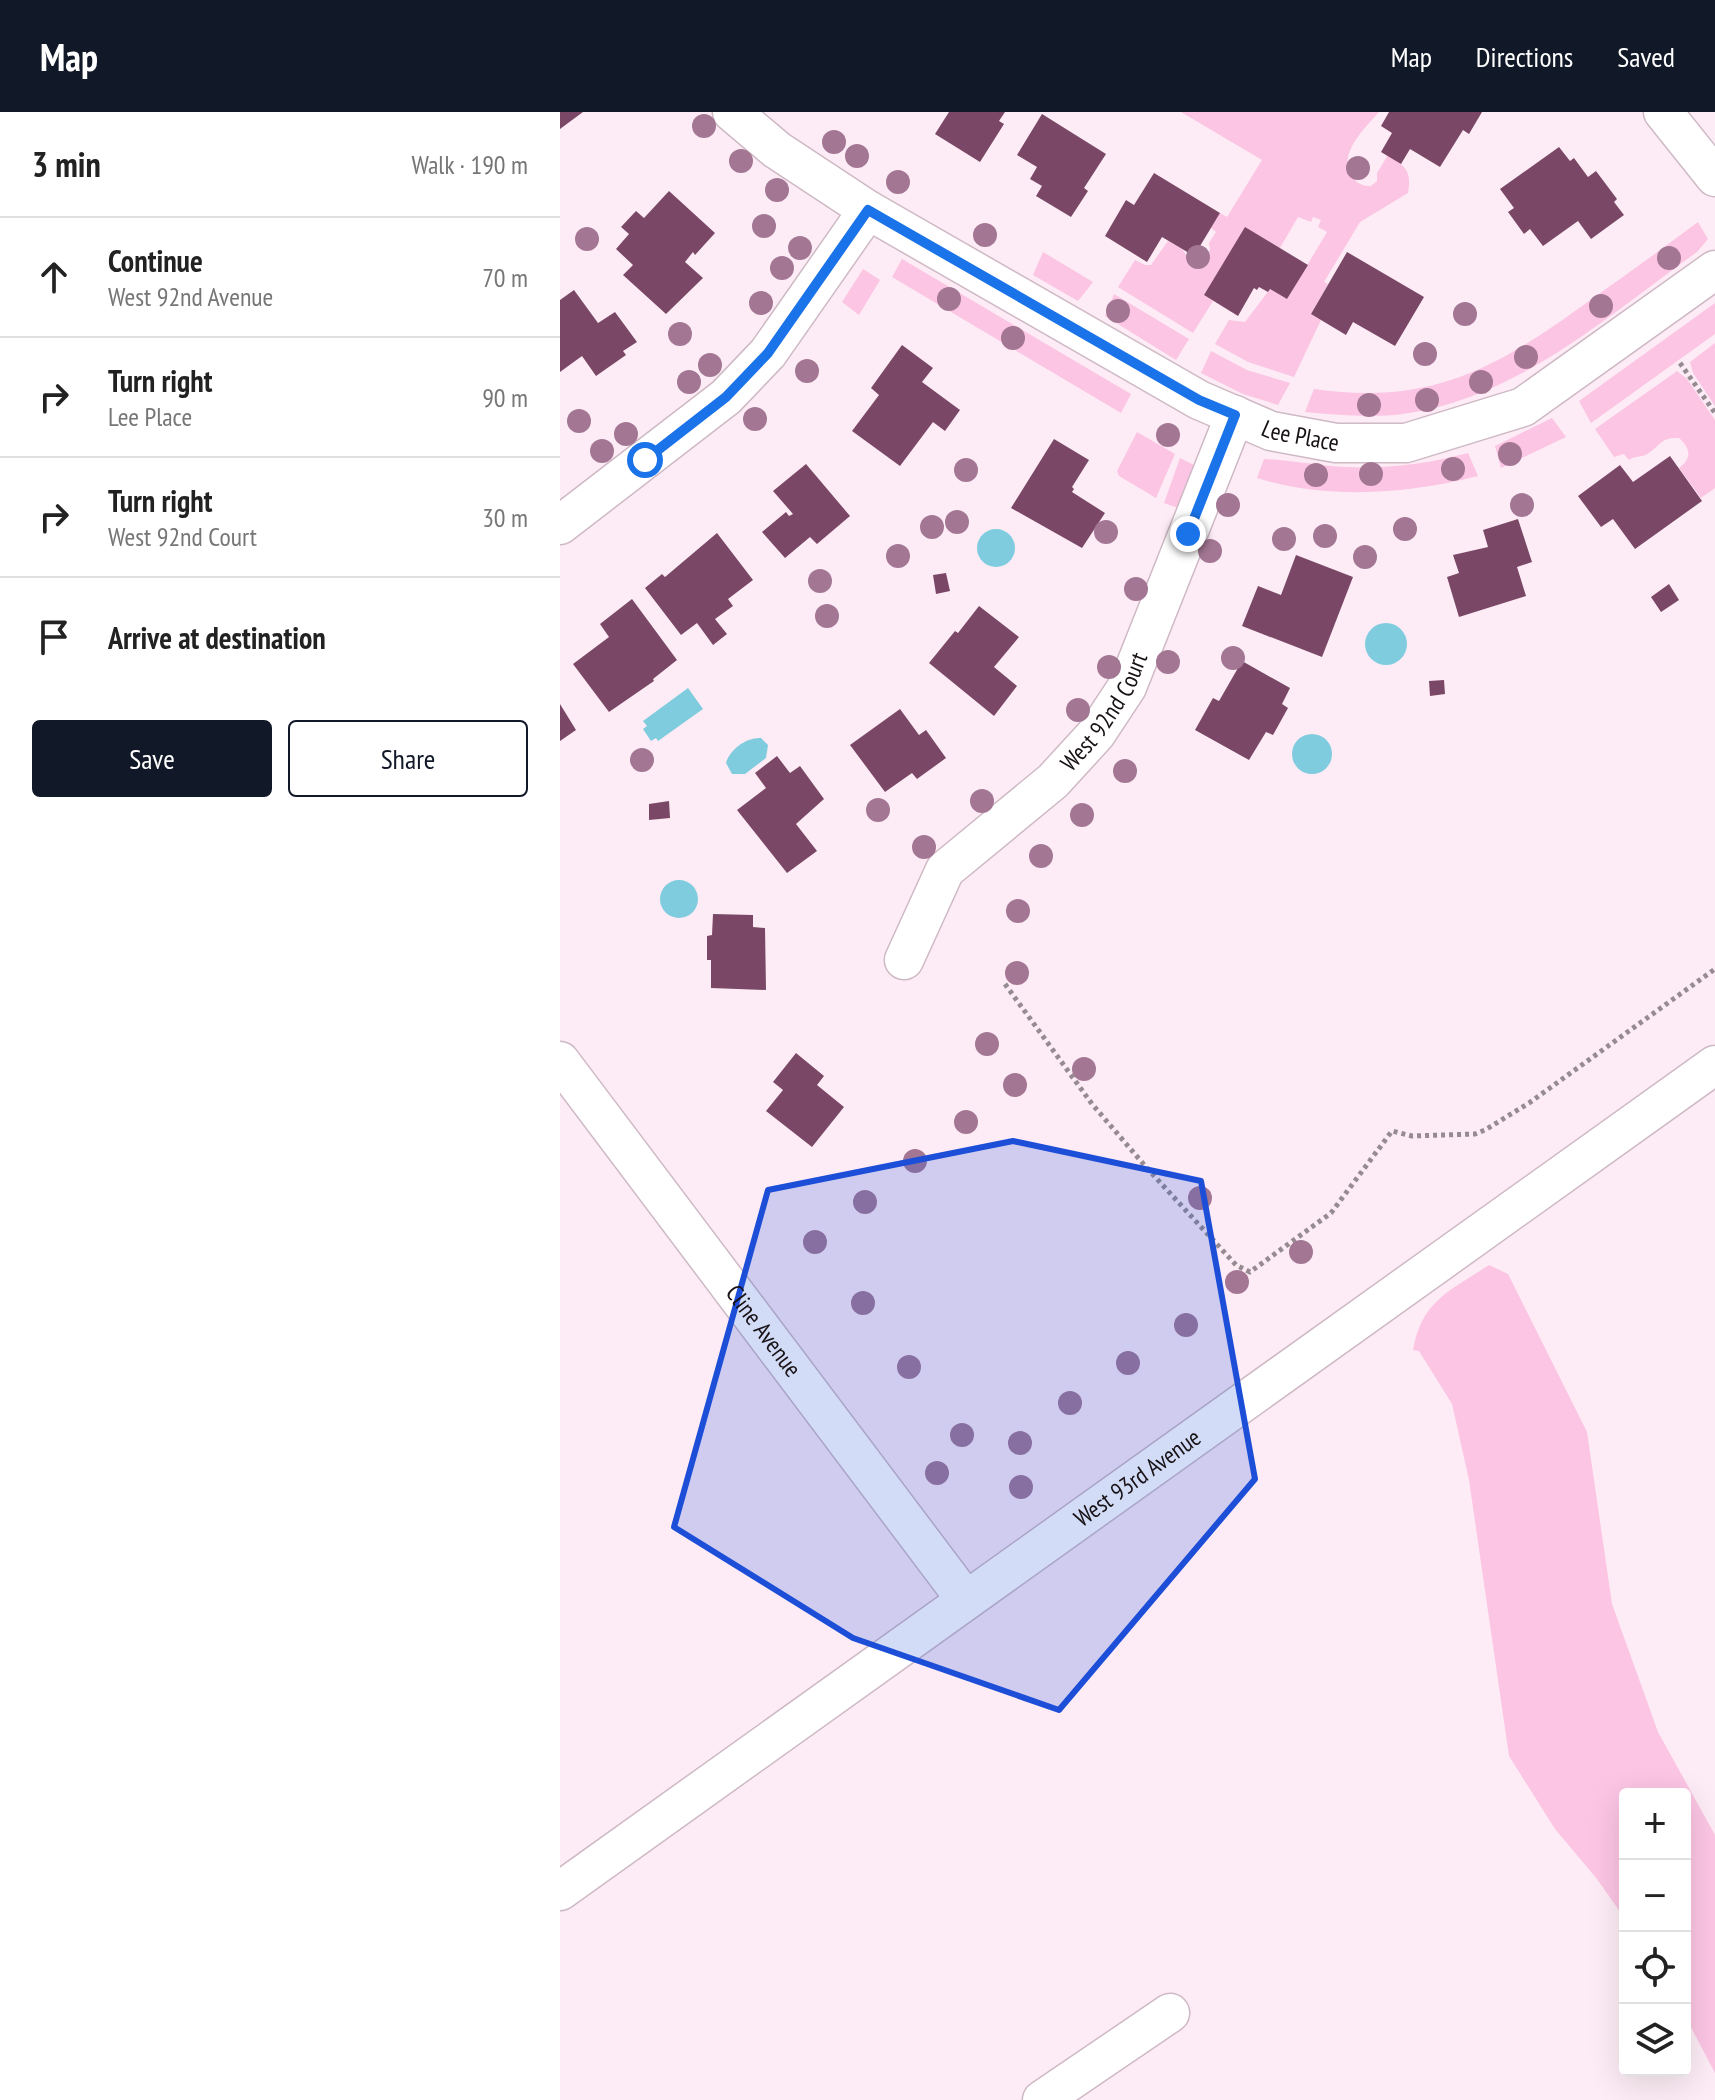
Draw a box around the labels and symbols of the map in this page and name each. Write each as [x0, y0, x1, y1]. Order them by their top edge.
street label: Lee Place [1257, 413, 1342, 458]
route start [627, 442, 663, 478]
route end [1170, 516, 1206, 552]
street label: West 92nd Court [1054, 647, 1154, 778]
street label: Cline Avenue [719, 1278, 808, 1383]
street label: West 93rd Avenue [1068, 1422, 1207, 1533]

